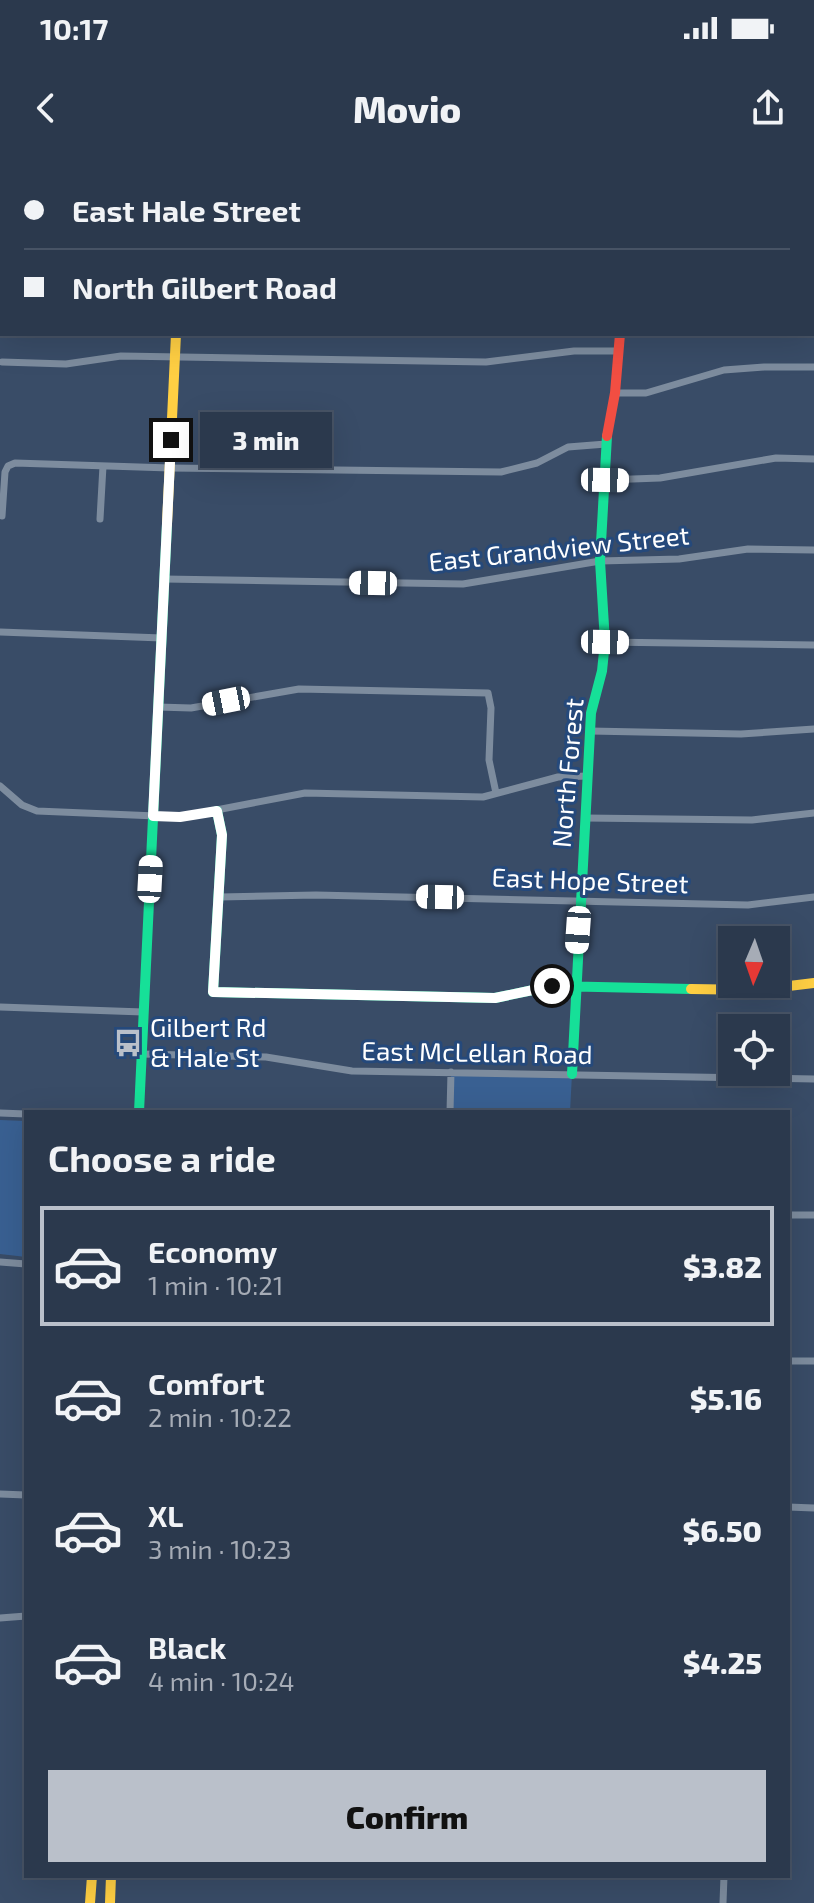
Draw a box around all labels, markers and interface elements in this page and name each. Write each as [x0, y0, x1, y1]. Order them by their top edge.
text: 10:17 [40, 10, 108, 46]
icon: back [24, 86, 68, 130]
icon: share [746, 86, 790, 130]
text: Movio [353, 87, 461, 130]
text: East Hale Street [72, 192, 301, 228]
text: North Gilbert Road [72, 269, 337, 305]
callout: 3 min [199, 412, 331, 468]
route end [153, 422, 189, 458]
text: 3 min [233, 424, 299, 455]
car [581, 468, 629, 492]
street label: East Grandview Street [427, 518, 691, 577]
car [349, 571, 397, 595]
car [581, 630, 629, 654]
car [200, 685, 252, 717]
street label: North Forest [545, 697, 588, 849]
car [137, 854, 163, 904]
street label: East Hope Street [491, 861, 689, 898]
car [416, 885, 464, 909]
car [564, 905, 592, 955]
north arrow [718, 926, 790, 998]
map controls [718, 926, 790, 1086]
route start [534, 968, 570, 1004]
place label: Gilbert Rd & Hale St [150, 1011, 266, 1072]
button: locate [718, 1014, 790, 1086]
bus stop icon: Gilbert Rd & Hale St [113, 1028, 143, 1058]
street label: East McLellan Road [361, 1034, 593, 1069]
text: Choose a ride [48, 1136, 276, 1179]
icon: car [52, 1230, 124, 1302]
text: Economy [148, 1233, 277, 1269]
text: $3.82 [683, 1248, 762, 1284]
text: 1 min · 10:21 [148, 1269, 283, 1300]
icon: car [52, 1362, 124, 1434]
text: Comfort [148, 1365, 265, 1401]
text: $5.16 [690, 1380, 762, 1416]
text: 2 min · 10:22 [148, 1401, 292, 1432]
icon: car [52, 1494, 124, 1566]
text: XL [148, 1497, 183, 1533]
text: $6.50 [683, 1512, 762, 1548]
text: 3 min · 10:23 [148, 1533, 292, 1564]
icon: car [52, 1626, 124, 1698]
text: Black [148, 1629, 226, 1665]
text: $4.25 [683, 1644, 762, 1680]
text: 4 min · 10:24 [148, 1665, 295, 1696]
button: Confirm [48, 1770, 766, 1862]

